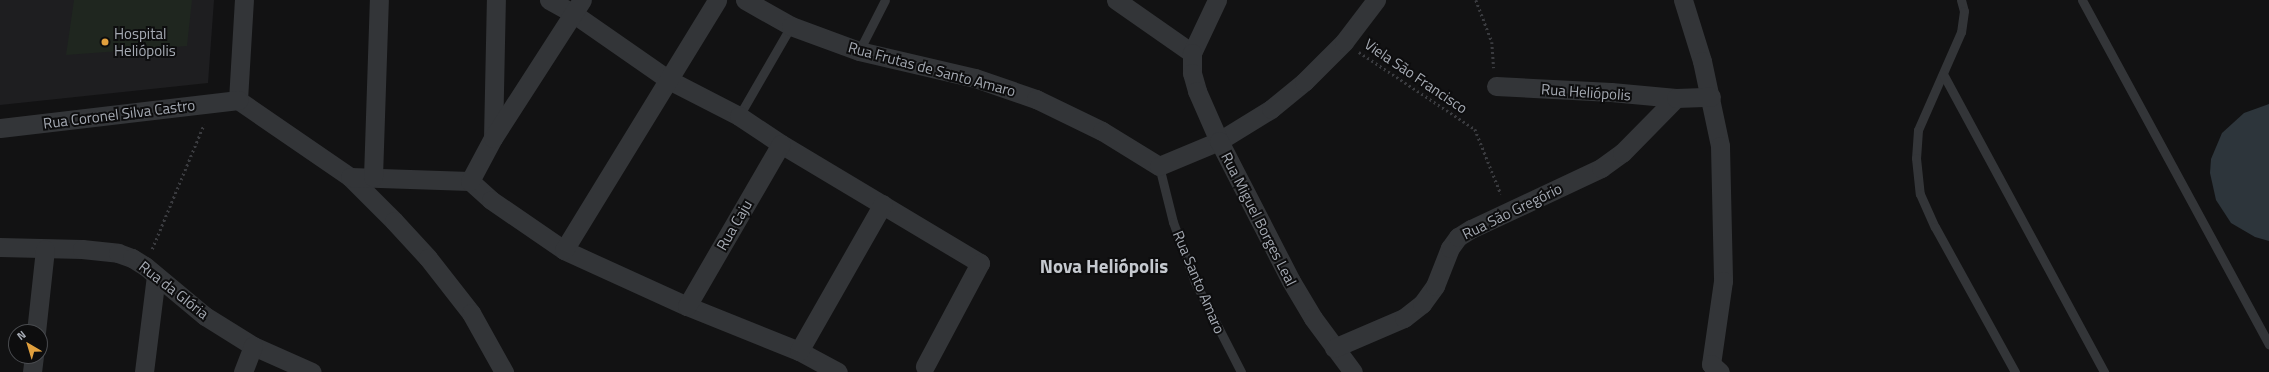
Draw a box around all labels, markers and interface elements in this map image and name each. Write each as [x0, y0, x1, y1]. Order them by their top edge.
place label: Hospital Heliópolis [114, 24, 176, 59]
street label: Viela São Francisco [1361, 35, 1471, 117]
marker: Hospital Heliópolis [99, 36, 111, 48]
street label: Rua Frutas de Santo Amaro [846, 38, 1018, 100]
street label: Rua Heliópolis [1541, 80, 1631, 104]
street label: Rua Coronel Silva Castro [42, 96, 196, 132]
street label: Rua Miguel Borges Leal [1218, 149, 1300, 289]
street label: Rua São Gregório [1459, 179, 1565, 243]
street label: Rua Caju [712, 197, 756, 253]
street label: Rua Santo Amaro [1169, 228, 1229, 336]
district label: Nova Heliópolis [1040, 255, 1168, 277]
street label: Rua da Glória [136, 257, 212, 323]
north arrow [8, 324, 48, 364]
text: N [13, 327, 29, 344]

